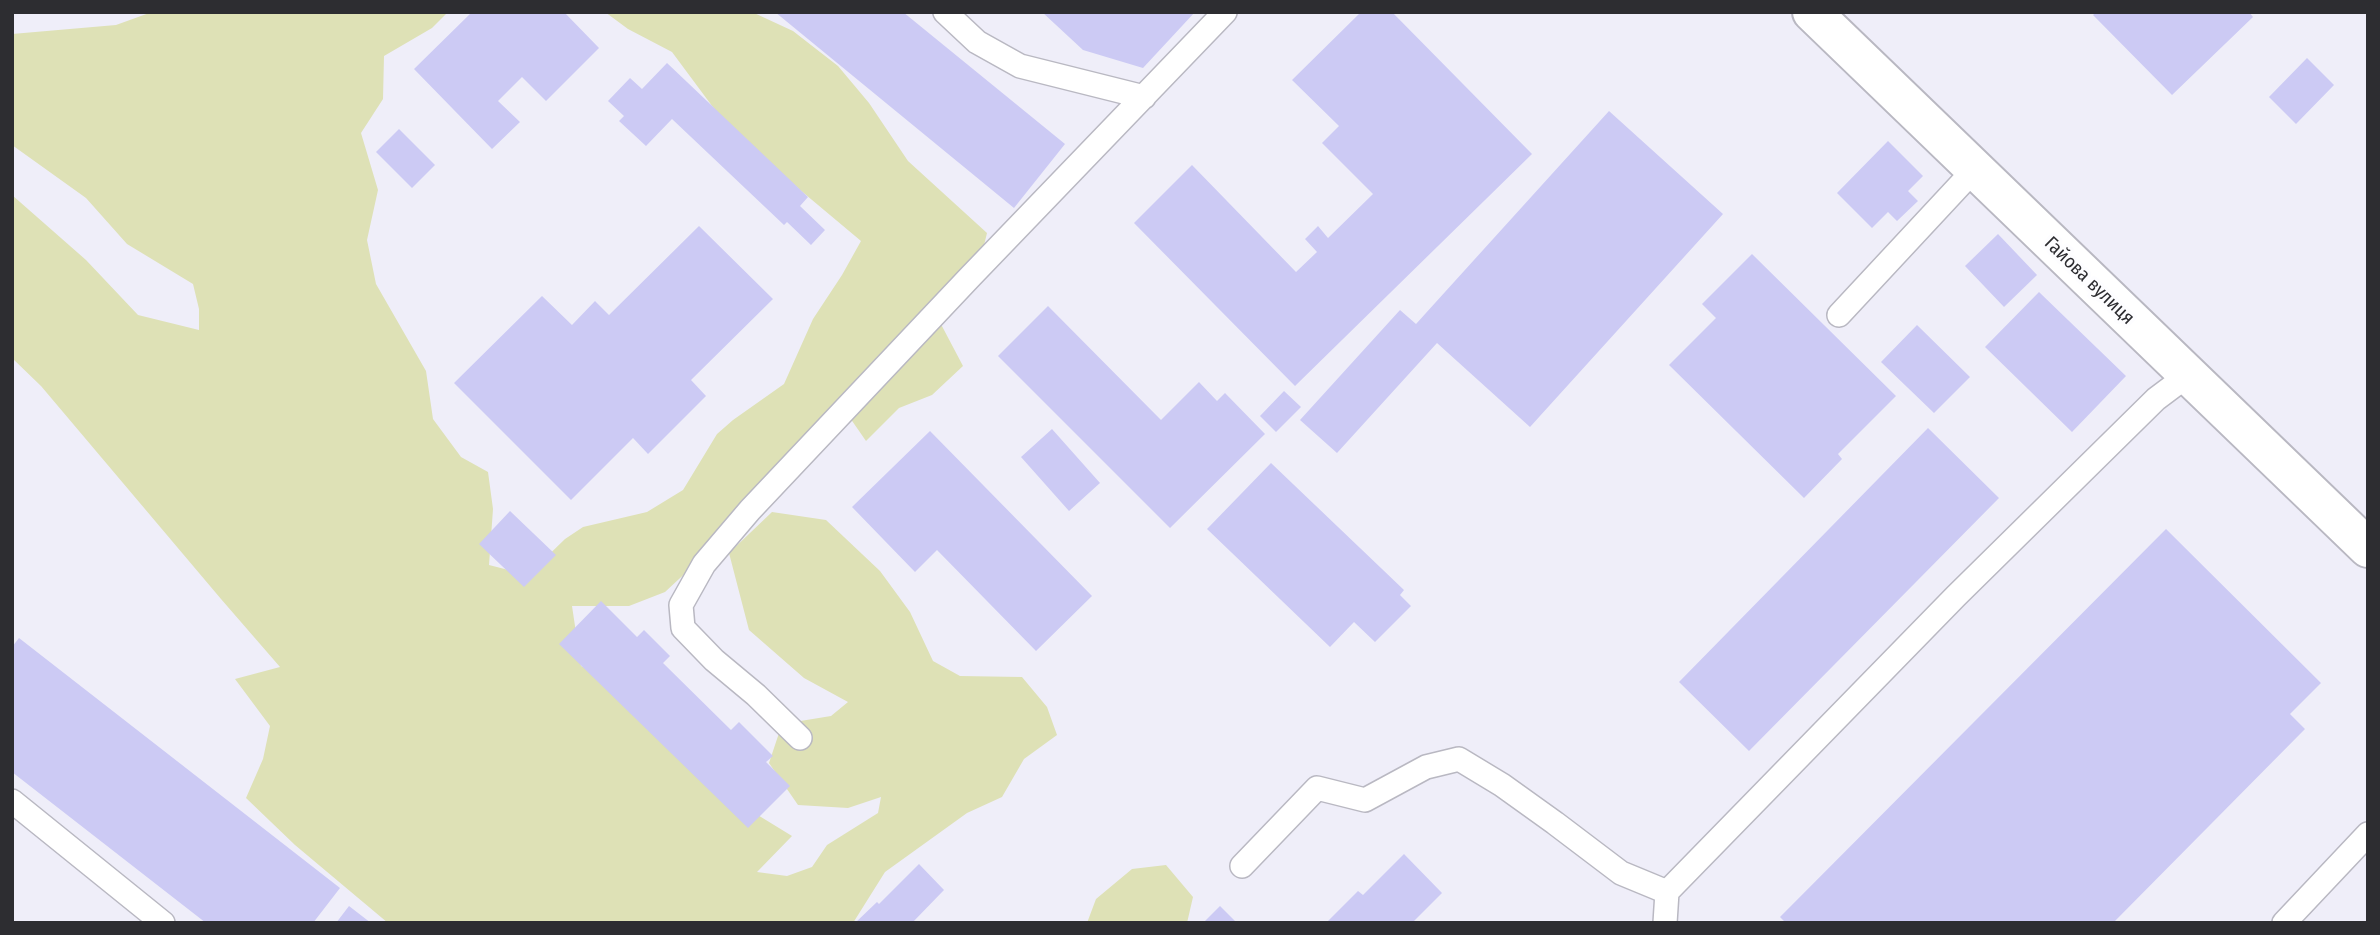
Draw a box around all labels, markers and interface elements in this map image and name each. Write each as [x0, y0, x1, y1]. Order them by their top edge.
street label: Гайова вулиця [2039, 232, 2139, 330]

